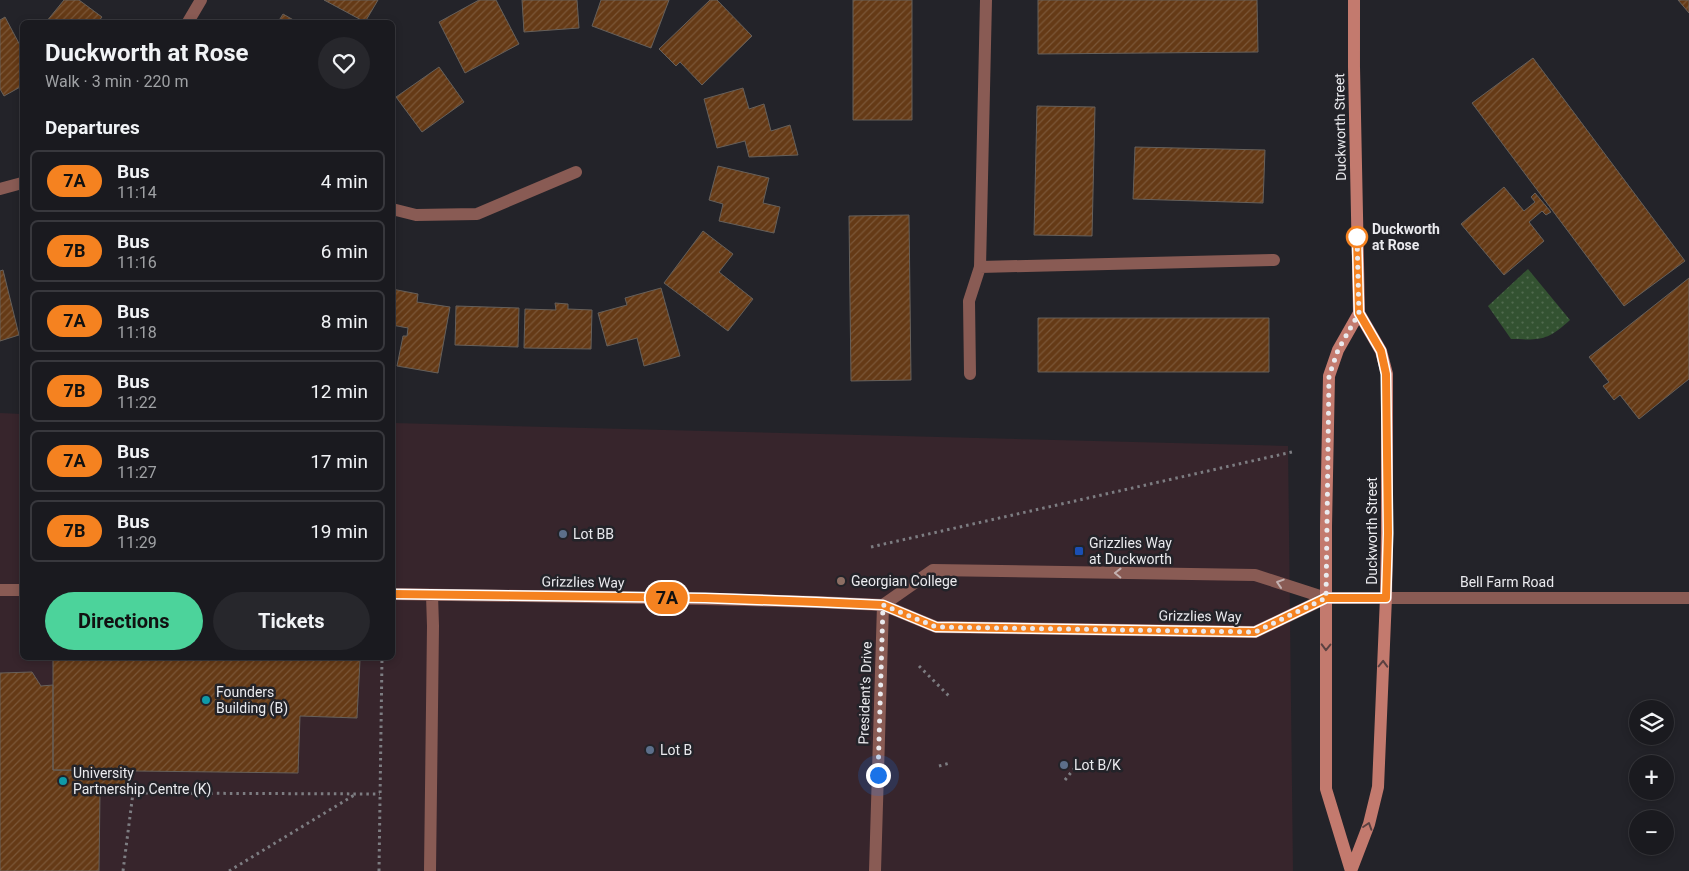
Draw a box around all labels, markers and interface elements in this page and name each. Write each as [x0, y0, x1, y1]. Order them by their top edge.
button: heart [318, 37, 370, 89]
text: Duckworth at Rose [45, 39, 249, 67]
text: Walk · 3 min · 220 m [45, 72, 189, 91]
street label: Duckworth Street [1331, 73, 1349, 181]
text: Departures [45, 116, 140, 139]
text: Bus [117, 160, 150, 183]
text: 7A [63, 170, 86, 191]
text: 4 min [321, 170, 368, 193]
text: 11:14 [117, 183, 157, 202]
place label: Duckworth at Rose [1372, 221, 1440, 253]
marker: Duckworth at Rose [1346, 226, 1368, 248]
text: Bus [117, 230, 150, 253]
text: 7B [64, 240, 85, 261]
text: 6 min [321, 240, 368, 263]
text: 11:16 [117, 253, 157, 272]
text: Bus [117, 300, 150, 323]
text: 7A [63, 310, 86, 331]
text: 8 min [321, 310, 368, 333]
text: 11:18 [117, 323, 157, 342]
text: Bus [117, 370, 150, 393]
text: 7B [64, 380, 85, 401]
text: 12 min [310, 380, 368, 403]
text: 11:22 [117, 393, 157, 412]
text: Bus [117, 440, 150, 463]
text: 7A [63, 450, 86, 471]
text: 17 min [310, 450, 368, 473]
text: 11:27 [117, 463, 157, 482]
street label: Duckworth Street [1364, 477, 1380, 585]
text: Bus [117, 510, 150, 533]
text: 7B [64, 520, 85, 541]
text: 19 min [310, 520, 368, 543]
place label: Lot BB [573, 526, 614, 542]
marker: Lot BB [557, 528, 569, 540]
text: 11:29 [117, 533, 157, 552]
place label: Grizzlies Way at Duckworth [1089, 535, 1172, 567]
marker: Grizzlies Way at Duckworth [1073, 545, 1085, 557]
one-way arrow [1114, 568, 1122, 578]
street label: Grizzlies Way [541, 573, 625, 591]
place label: Georgian College [851, 573, 957, 589]
street label: Bell Farm Road [1460, 574, 1554, 590]
marker: Georgian College [835, 575, 847, 587]
one-way arrow [1276, 579, 1284, 589]
line badge: 7A [644, 582, 690, 614]
text: 7A [656, 587, 678, 608]
button: Directions [45, 592, 203, 650]
button: Tickets [213, 592, 370, 650]
street label: Grizzlies Way [1158, 607, 1242, 625]
street label: President's Drive [855, 641, 875, 745]
one-way arrow [1320, 643, 1331, 651]
one-way arrow [1377, 660, 1388, 668]
place label: Founders Building (B) [216, 684, 288, 717]
marker: Founders Building (B) [200, 694, 212, 706]
map controls [1629, 700, 1674, 855]
button: layers [1629, 700, 1674, 745]
place label: Lot B [660, 742, 692, 758]
marker: Lot B [644, 744, 656, 756]
button: + [1629, 755, 1674, 800]
place label: Lot B/K [1074, 757, 1121, 773]
marker: Lot B/K [1058, 759, 1070, 771]
your location [866, 763, 891, 788]
place label: University Partnership Centre (K) [73, 765, 211, 798]
marker: University Partnership Centre (K) [57, 775, 69, 787]
button: − [1629, 810, 1674, 855]
one-way arrow [1363, 822, 1373, 830]

